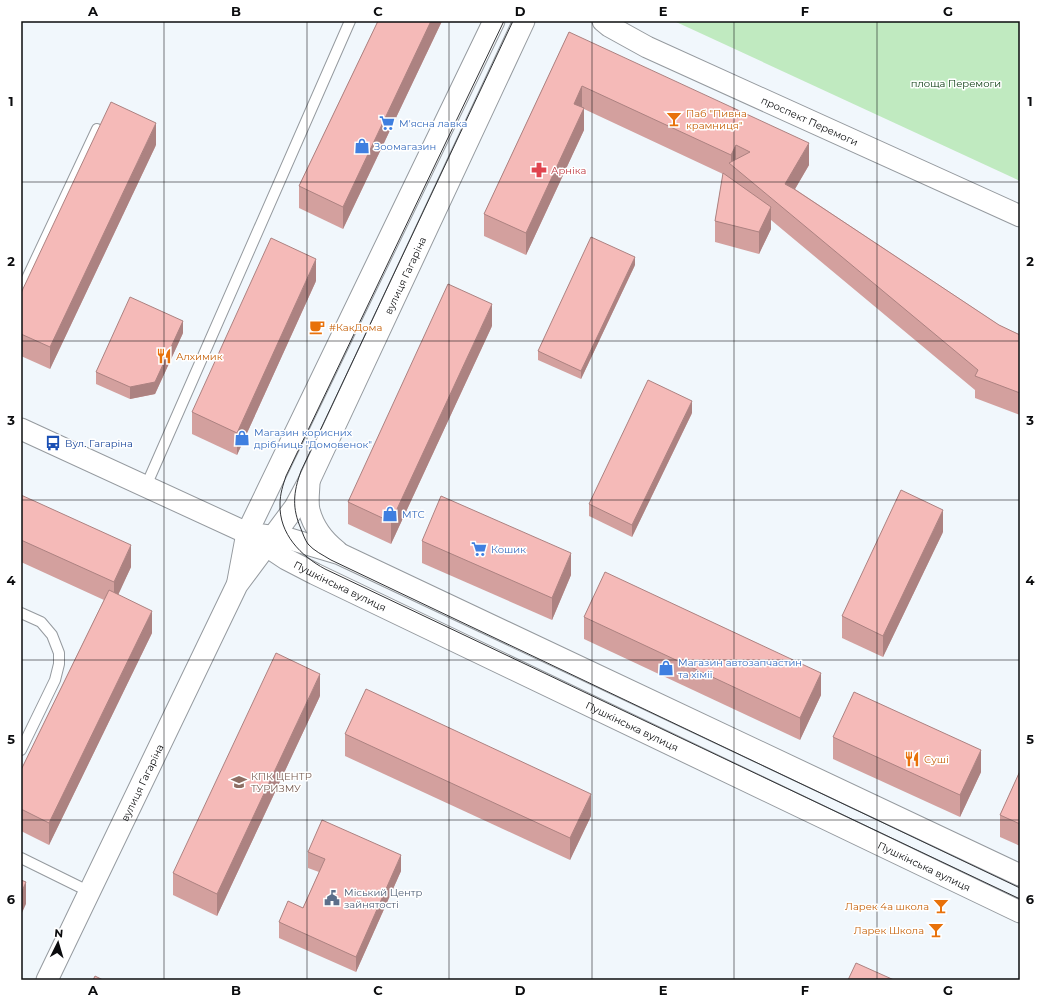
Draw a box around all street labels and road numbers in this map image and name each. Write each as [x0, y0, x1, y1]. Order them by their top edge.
street label: проспект Перемоги [759, 93, 860, 148]
street label: вулиця Гагаріна [381, 234, 429, 316]
street label: Пушкінська вулиця [292, 558, 389, 614]
street label: Пушкінська вулиця [584, 698, 681, 754]
street label: вулиця Гагаріна [118, 742, 166, 823]
street label: Пушкінська вулиця [876, 838, 973, 894]

